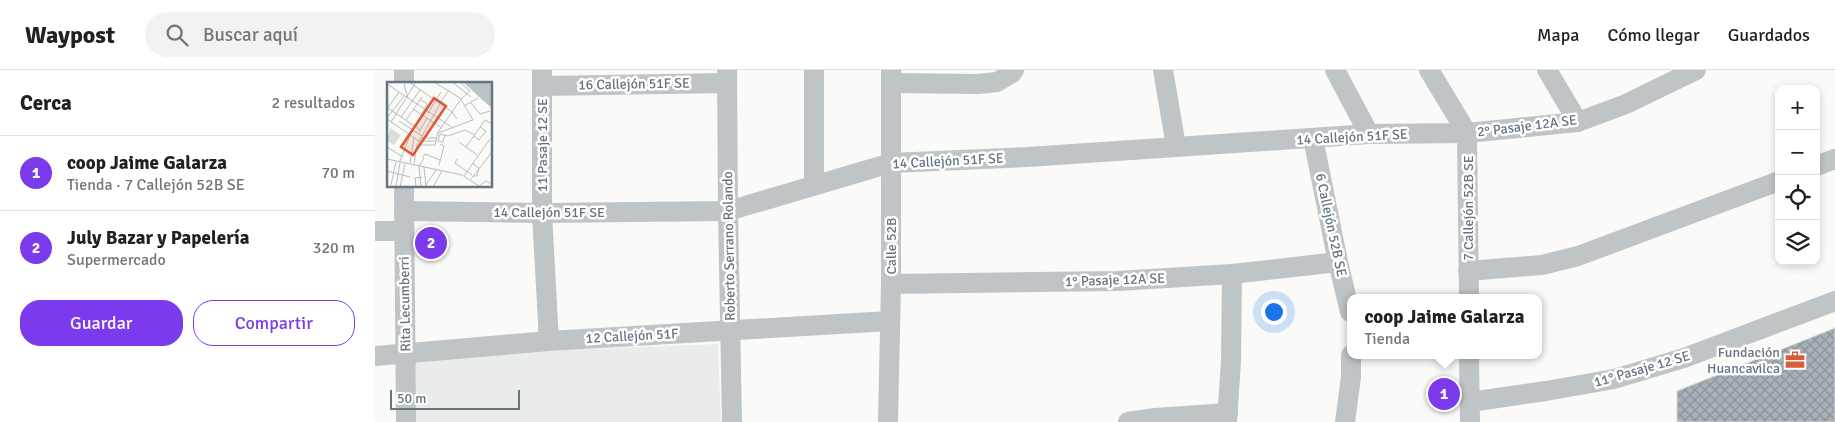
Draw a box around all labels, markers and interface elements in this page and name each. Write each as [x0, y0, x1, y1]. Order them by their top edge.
search box [145, 12, 495, 57]
text: Waypost [25, 20, 115, 50]
icon: search [163, 21, 191, 49]
text: Buscar aquí [203, 23, 298, 47]
text: Mapa [1537, 24, 1579, 46]
text: Cómo llegar [1607, 24, 1700, 46]
text: Guardados [1728, 24, 1810, 46]
street label: 16 Callejón 51F SE [578, 75, 690, 93]
inset map [387, 82, 493, 188]
map controls [1775, 85, 1820, 265]
button: + [1775, 85, 1820, 130]
text: Cerca [20, 90, 72, 116]
text: 2 resultados [272, 93, 355, 113]
street label: 11 Pasaje 12 SE [534, 98, 551, 192]
street label: 2° Pasaje 12A SE [1476, 111, 1578, 141]
street label: 14 Callejón 51F SE [1296, 126, 1408, 148]
button: − [1775, 130, 1820, 175]
street label: 14 Callejón 51F SE [892, 150, 1004, 172]
text: coop Jaime Galarza [67, 151, 227, 175]
street label: 7 Callejón 52B SE [1460, 155, 1477, 261]
text: 1 [32, 163, 40, 183]
text: 70 m [321, 163, 355, 183]
street label: Roberto Serrano Rolando [719, 171, 739, 321]
street label: 6 Callejón 52B SE [1312, 172, 1350, 278]
text: Tienda · 7 Callejón 52B SE [67, 175, 245, 195]
button: locate [1775, 175, 1820, 220]
street label: 14 Callejón 51F SE [493, 204, 605, 221]
street label: Calle 52B [883, 217, 900, 275]
button: layers [1775, 220, 1820, 265]
pin: 2 [415, 224, 447, 262]
text: July Bazar y Papelería [67, 226, 250, 250]
text: 2 [32, 238, 40, 258]
text: 320 m [313, 238, 355, 258]
text: Supermercado [67, 250, 166, 270]
street label: Rita Lecumberri [396, 256, 414, 352]
street label: 1° Pasaje 12A SE [1065, 270, 1165, 290]
popup [1347, 294, 1542, 359]
your location [1261, 299, 1287, 325]
button: Guardar [20, 300, 183, 346]
button: Compartir [193, 300, 355, 346]
text: coop Jaime Galarza [1364, 305, 1525, 329]
street label: 12 Callejón 51F [585, 325, 679, 347]
text: Tienda [1364, 329, 1410, 349]
place label: Fundación Huancavilca [1707, 344, 1780, 377]
street label: 11° Pasaje 12 SE [1592, 347, 1692, 391]
office icon: Fundación Huancavilca [1784, 349, 1806, 371]
pin: 1 [1428, 375, 1460, 413]
scale bar [390, 387, 520, 410]
text: 50 m [397, 390, 426, 407]

